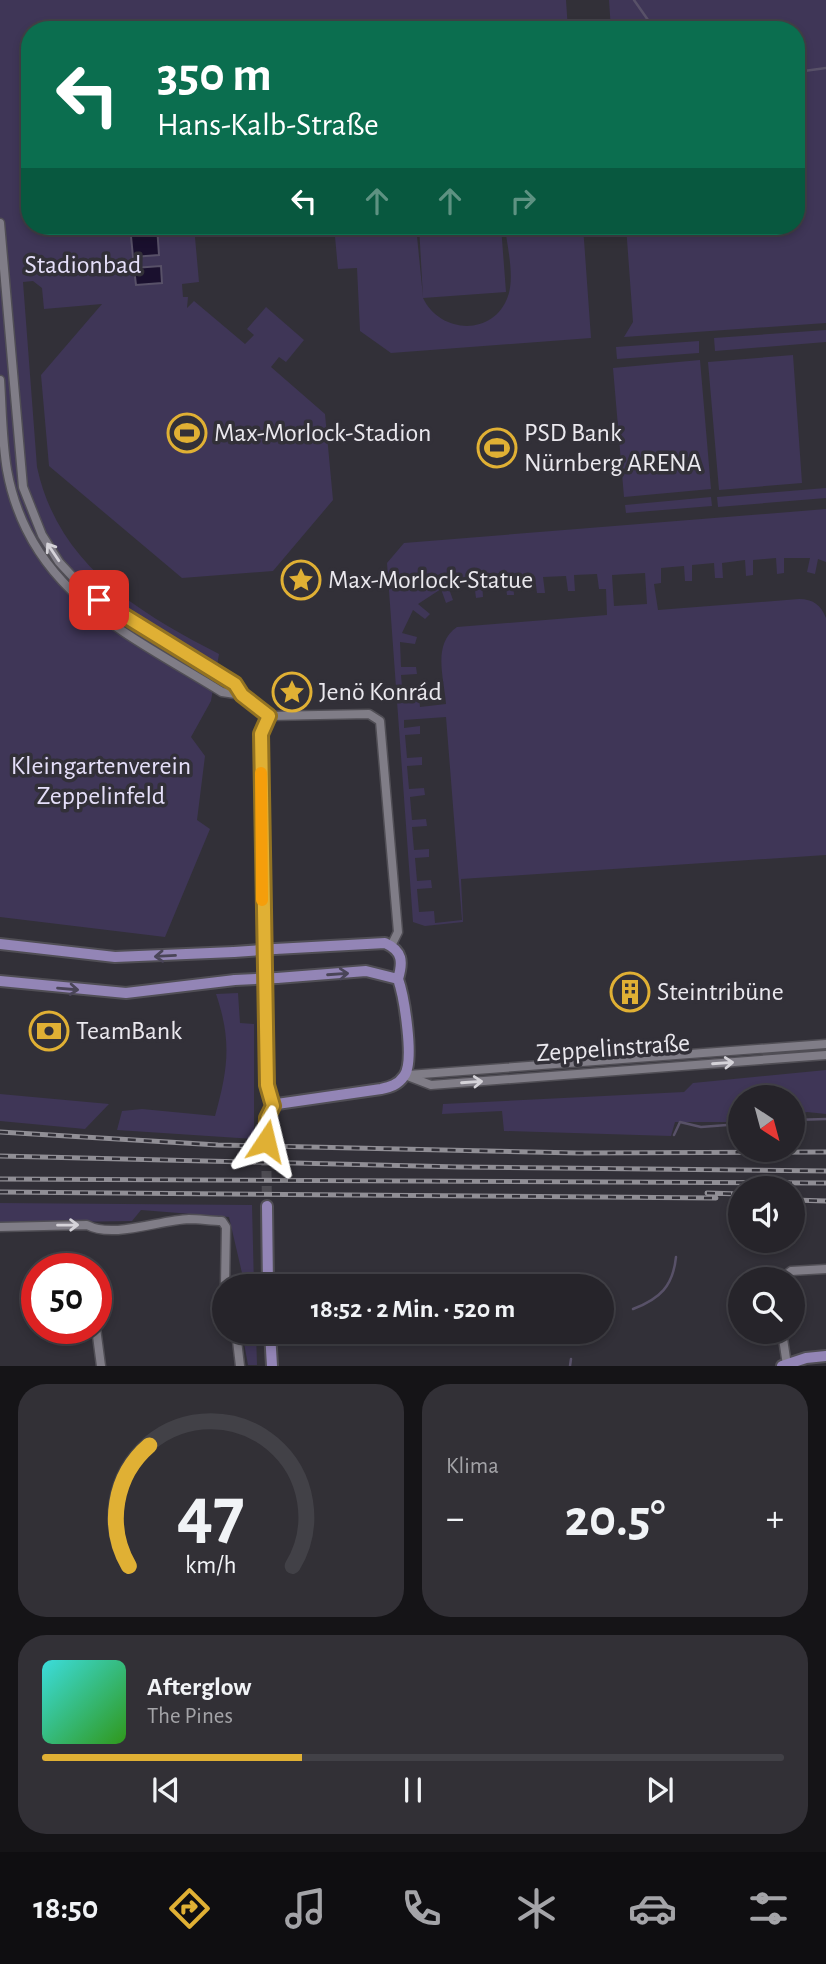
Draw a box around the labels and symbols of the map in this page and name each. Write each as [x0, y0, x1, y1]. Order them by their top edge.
park label: Stadionbad [24, 252, 142, 278]
sports icon: Max-Morlock-Stadion [166, 412, 208, 454]
place label: Max-Morlock-Stadion [214, 420, 431, 446]
place label: PSD Bank Nürnberg ARENA [524, 420, 702, 476]
sports icon: PSD Bank Nürnberg ARENA [476, 427, 518, 469]
one-way arrow [46, 542, 60, 562]
place icon: Max-Morlock-Statue [280, 559, 322, 601]
place label: Max-Morlock-Statue [328, 567, 533, 593]
pin [69, 570, 129, 630]
place icon: Jenö Konrád [271, 671, 313, 713]
place label: Jenö Konrád [319, 679, 442, 705]
park label: Kleingartenverein Zeppelinfeld [11, 753, 191, 809]
one-way arrow [154, 950, 177, 963]
one-way arrow [326, 967, 349, 980]
building icon: Steintribüne [609, 971, 651, 1013]
place label: Steintribüne [657, 979, 784, 1005]
one-way arrow [56, 983, 78, 996]
bank icon: TeamBank [28, 1010, 70, 1052]
place label: TeamBank [76, 1018, 182, 1044]
street label: Zeppelinstraße [535, 1030, 691, 1066]
one-way arrow [711, 1056, 734, 1069]
one-way arrow [460, 1075, 483, 1088]
north arrow [728, 1085, 805, 1162]
position arrow [229, 1104, 303, 1178]
one-way arrow [56, 1218, 79, 1232]
speed limit sign: 50 [21, 1253, 112, 1344]

